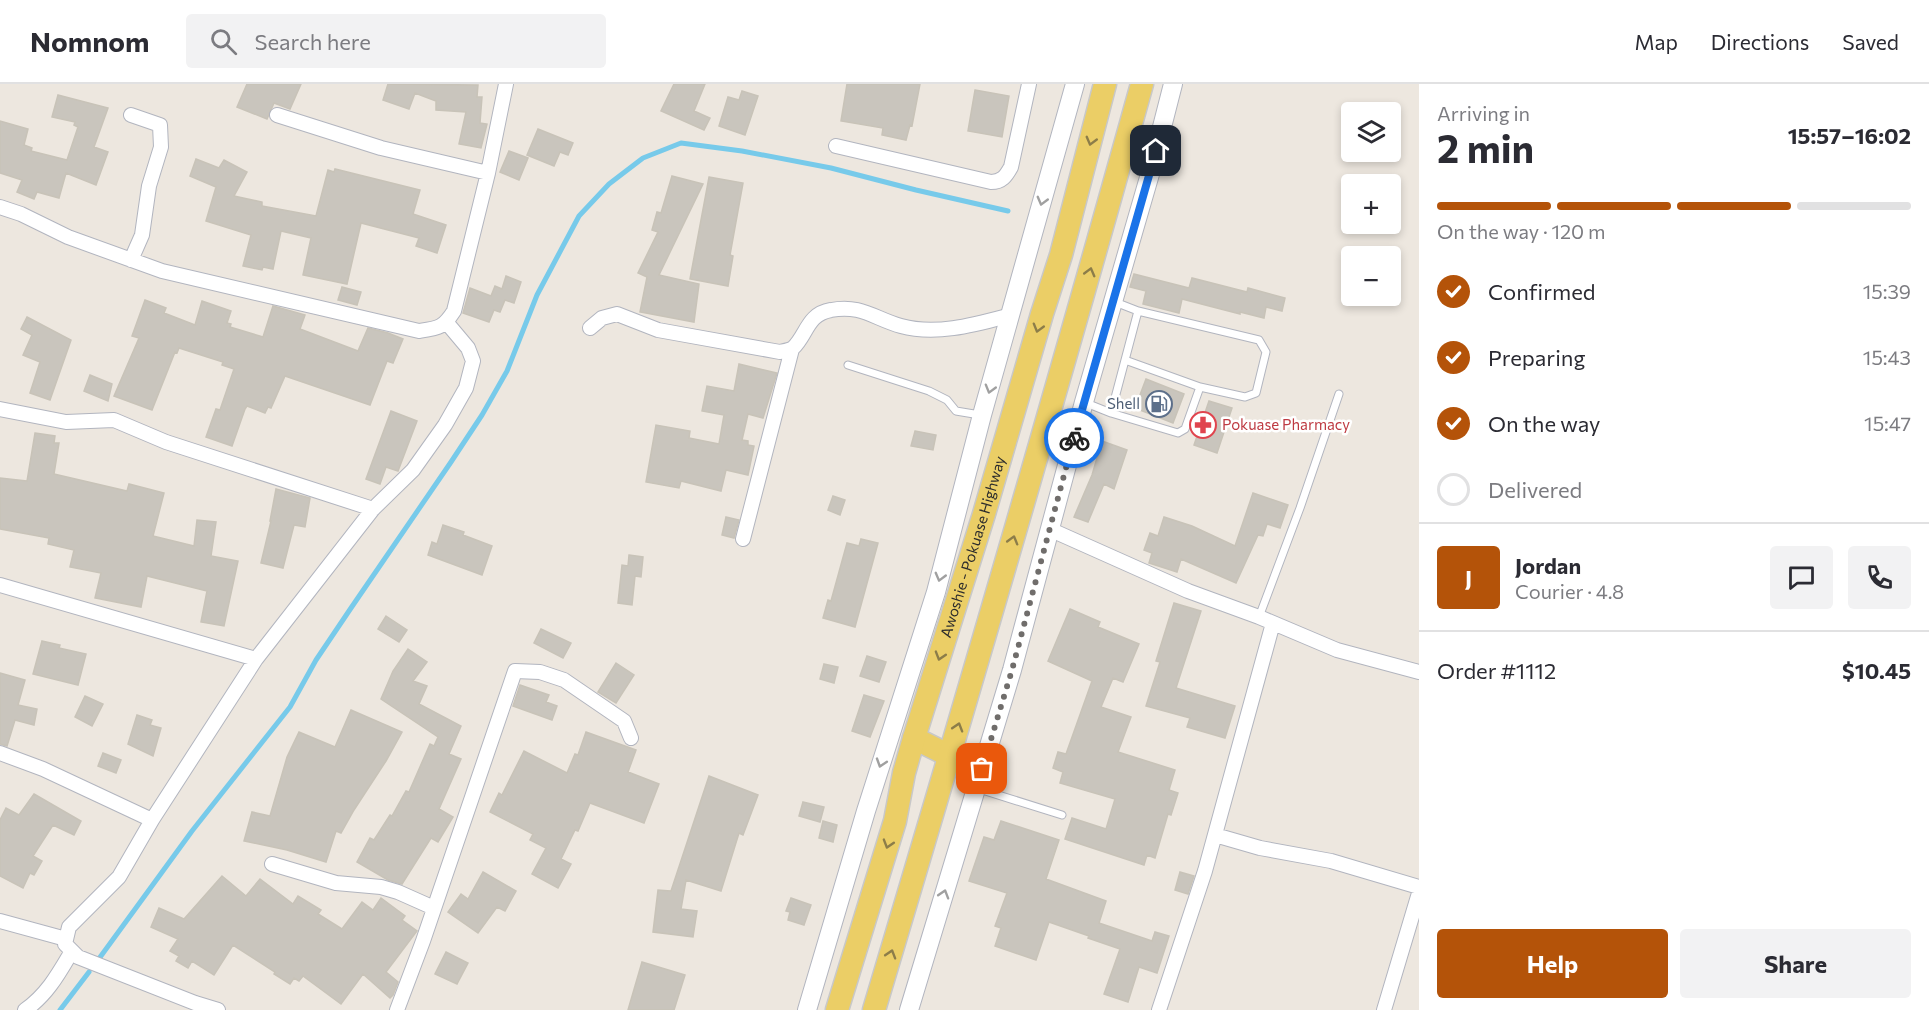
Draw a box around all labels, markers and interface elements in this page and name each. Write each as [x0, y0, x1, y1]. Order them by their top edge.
search box [186, 14, 606, 68]
text: Nomnom [30, 24, 150, 58]
icon: search [207, 25, 240, 58]
text: Search here [255, 28, 371, 55]
text: Map [1635, 29, 1678, 54]
text: Directions [1711, 29, 1809, 54]
text: Saved [1842, 29, 1899, 54]
text: Arriving in [1437, 101, 1530, 125]
map controls [1341, 102, 1401, 306]
button: layers [1341, 102, 1401, 162]
text: 15:57–16:02 [1788, 122, 1911, 149]
text: 2 min [1437, 123, 1534, 171]
pin [1130, 125, 1181, 176]
icon: home [1139, 134, 1172, 167]
one-way arrow [1085, 135, 1098, 145]
button: + [1341, 174, 1401, 234]
one-way arrow [1037, 195, 1049, 206]
text: On the way · 120 m [1437, 219, 1605, 243]
button: − [1341, 246, 1401, 306]
one-way arrow [1083, 267, 1096, 277]
icon: check [1437, 275, 1470, 308]
text: Confirmed [1488, 278, 1595, 305]
text: 15:39 [1863, 279, 1911, 303]
one-way arrow [1033, 322, 1045, 333]
icon: check [1437, 341, 1470, 374]
text: Preparing [1488, 344, 1585, 371]
text: 15:43 [1863, 345, 1911, 369]
one-way arrow [985, 383, 997, 394]
fuel station icon: Shell [1144, 389, 1174, 419]
place label: Shell [1107, 394, 1140, 412]
icon: check [1437, 407, 1470, 440]
courier [1044, 408, 1104, 468]
pharmacy icon: Pokuase Pharmacy [1188, 410, 1218, 440]
text: On the way [1488, 410, 1600, 437]
text: 15:47 [1864, 411, 1911, 435]
place label: Pokuase Pharmacy [1222, 415, 1350, 433]
icon: bike [1058, 422, 1091, 455]
street label: Awoshie - Pokuase Highway [936, 454, 1008, 640]
text: Delivered [1488, 476, 1582, 503]
one-way arrow [1006, 535, 1018, 546]
button: chat [1770, 546, 1833, 609]
button: phone [1848, 546, 1911, 609]
text: Jordan [1515, 552, 1581, 579]
text: J [1465, 564, 1472, 591]
one-way arrow [935, 571, 947, 582]
text: Courier · 4.8 [1515, 579, 1624, 603]
one-way arrow [934, 650, 947, 661]
text: Order #1112 [1437, 657, 1556, 684]
text: $10.45 [1842, 657, 1911, 684]
one-way arrow [951, 722, 963, 733]
pin [956, 743, 1007, 794]
icon: bag [965, 752, 998, 785]
one-way arrow [876, 757, 888, 768]
one-way arrow [883, 838, 895, 849]
one-way arrow [937, 889, 949, 900]
button: Help [1437, 929, 1668, 998]
button: Share [1680, 929, 1911, 998]
one-way arrow [884, 949, 896, 960]

